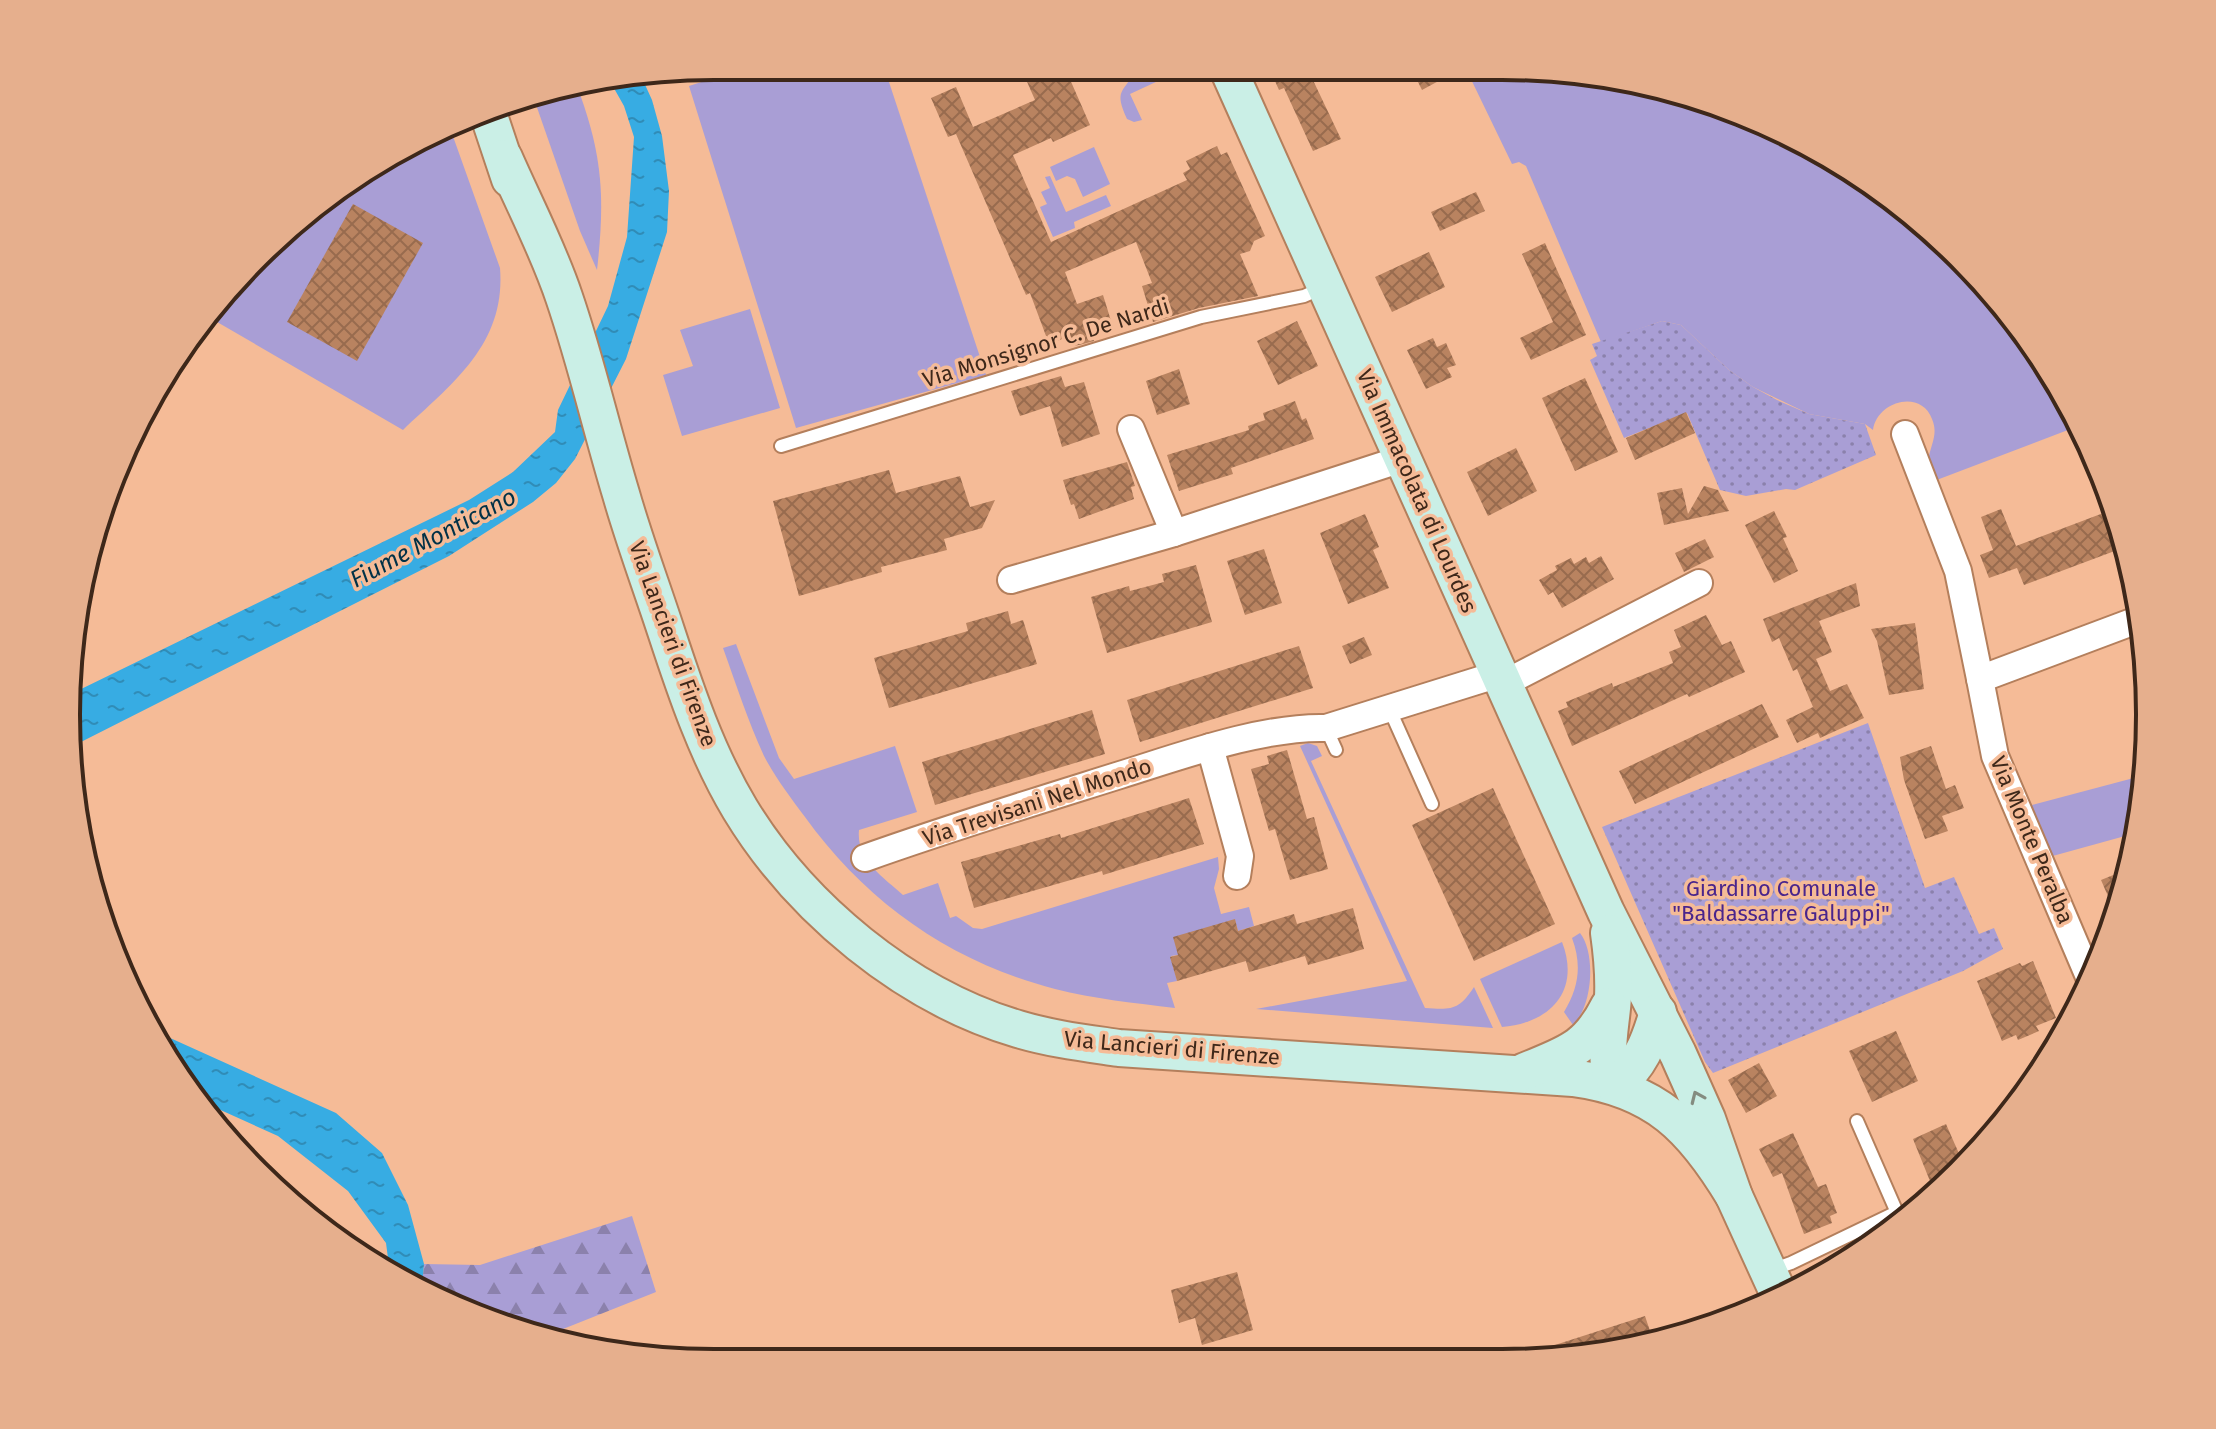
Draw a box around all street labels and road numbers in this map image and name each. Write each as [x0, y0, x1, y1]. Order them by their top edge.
street label: Via Monsignor C. De Nardi [919, 293, 1173, 393]
street label: Via Immacolata di Lourdes [1351, 365, 1483, 617]
street label: Via Lancieri di Firenze [623, 538, 723, 750]
street label: Via Trevisani Nel Mondo [919, 752, 1155, 852]
street label: Via Monte Peralba [1985, 752, 2079, 928]
street label: Via Lancieri di Firenze [1063, 1025, 1281, 1071]

